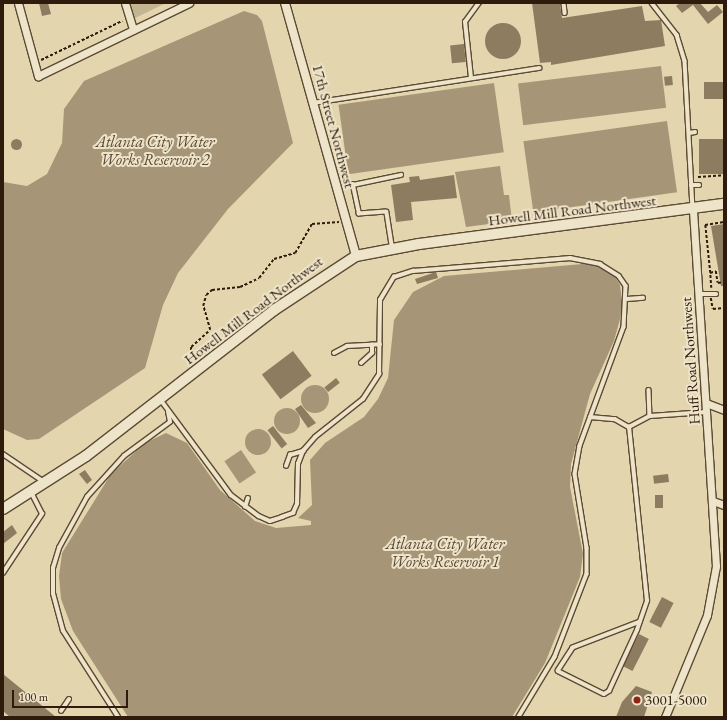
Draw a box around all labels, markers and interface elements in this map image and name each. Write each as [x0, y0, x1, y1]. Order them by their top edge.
street label: 17th Street Northwest [309, 62, 359, 190]
water label: Atlanta City Water Works Reservoir 2 [95, 132, 215, 170]
street label: Howell Mill Road Northwest [487, 191, 657, 229]
street label: Howell Mill Road Northwest [180, 252, 326, 368]
street label: Huff Road Northwest [677, 297, 703, 425]
water label: Atlanta City Water Works Reservoir 1 [385, 534, 505, 572]
scale bar [14, 682, 130, 708]
text: 100 m [19, 689, 48, 705]
place label: 3001-5000 [645, 691, 707, 709]
marker: 3001-5000 [632, 695, 642, 705]

